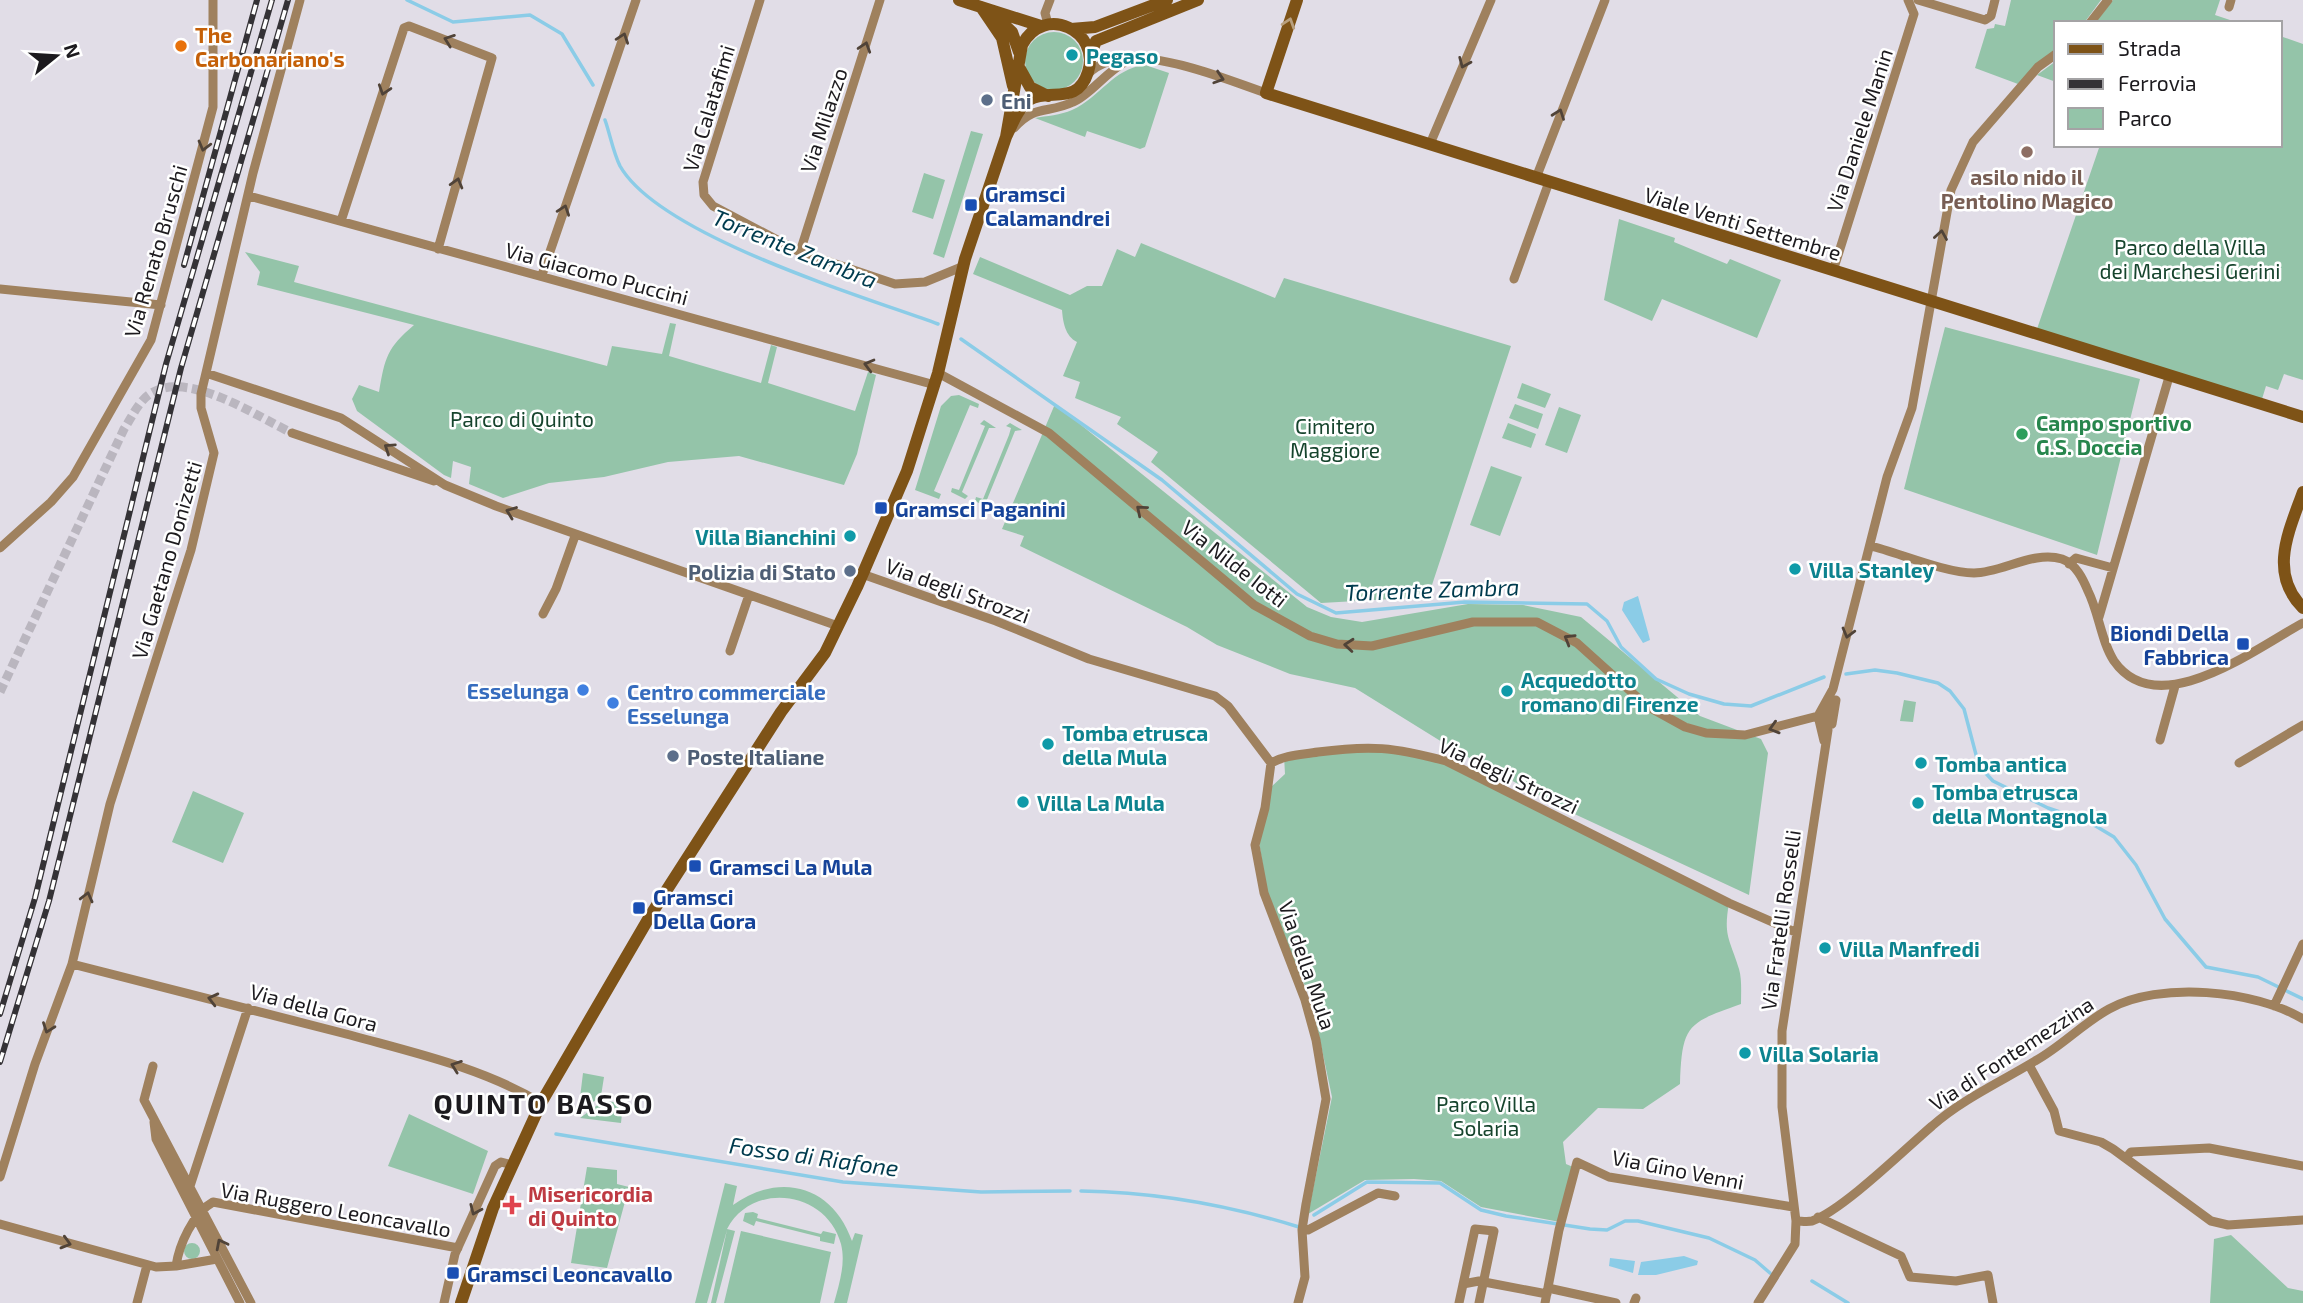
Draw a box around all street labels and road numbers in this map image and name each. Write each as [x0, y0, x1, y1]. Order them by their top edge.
street label: Via Calatafimi [677, 42, 739, 174]
street label: Via Daniele Manin [1821, 45, 1897, 215]
street label: Via Milazzo [794, 64, 852, 176]
street label: Via Renato Bruschi [118, 162, 192, 340]
street label: Viale Venti Settembre [1641, 181, 1845, 265]
street label: Via Giacomo Puccini [503, 237, 691, 309]
street label: Via Gaetano Donizetti [126, 458, 206, 662]
street label: Via Nilde Iotti [1177, 514, 1293, 612]
street label: Via degli Strozzi [882, 552, 1034, 628]
street label: Via degli Strozzi [1435, 732, 1583, 818]
street label: Via Fratelli Rosselli [1755, 828, 1805, 1012]
street label: Via della Mula [1274, 897, 1342, 1033]
street label: Via della Gora [247, 978, 381, 1036]
street label: Via di Fontemezzina [1924, 991, 2098, 1115]
street label: Via Gino Venni [1610, 1144, 1746, 1194]
street label: Via Ruggero Leoncavallo [219, 1176, 453, 1242]

